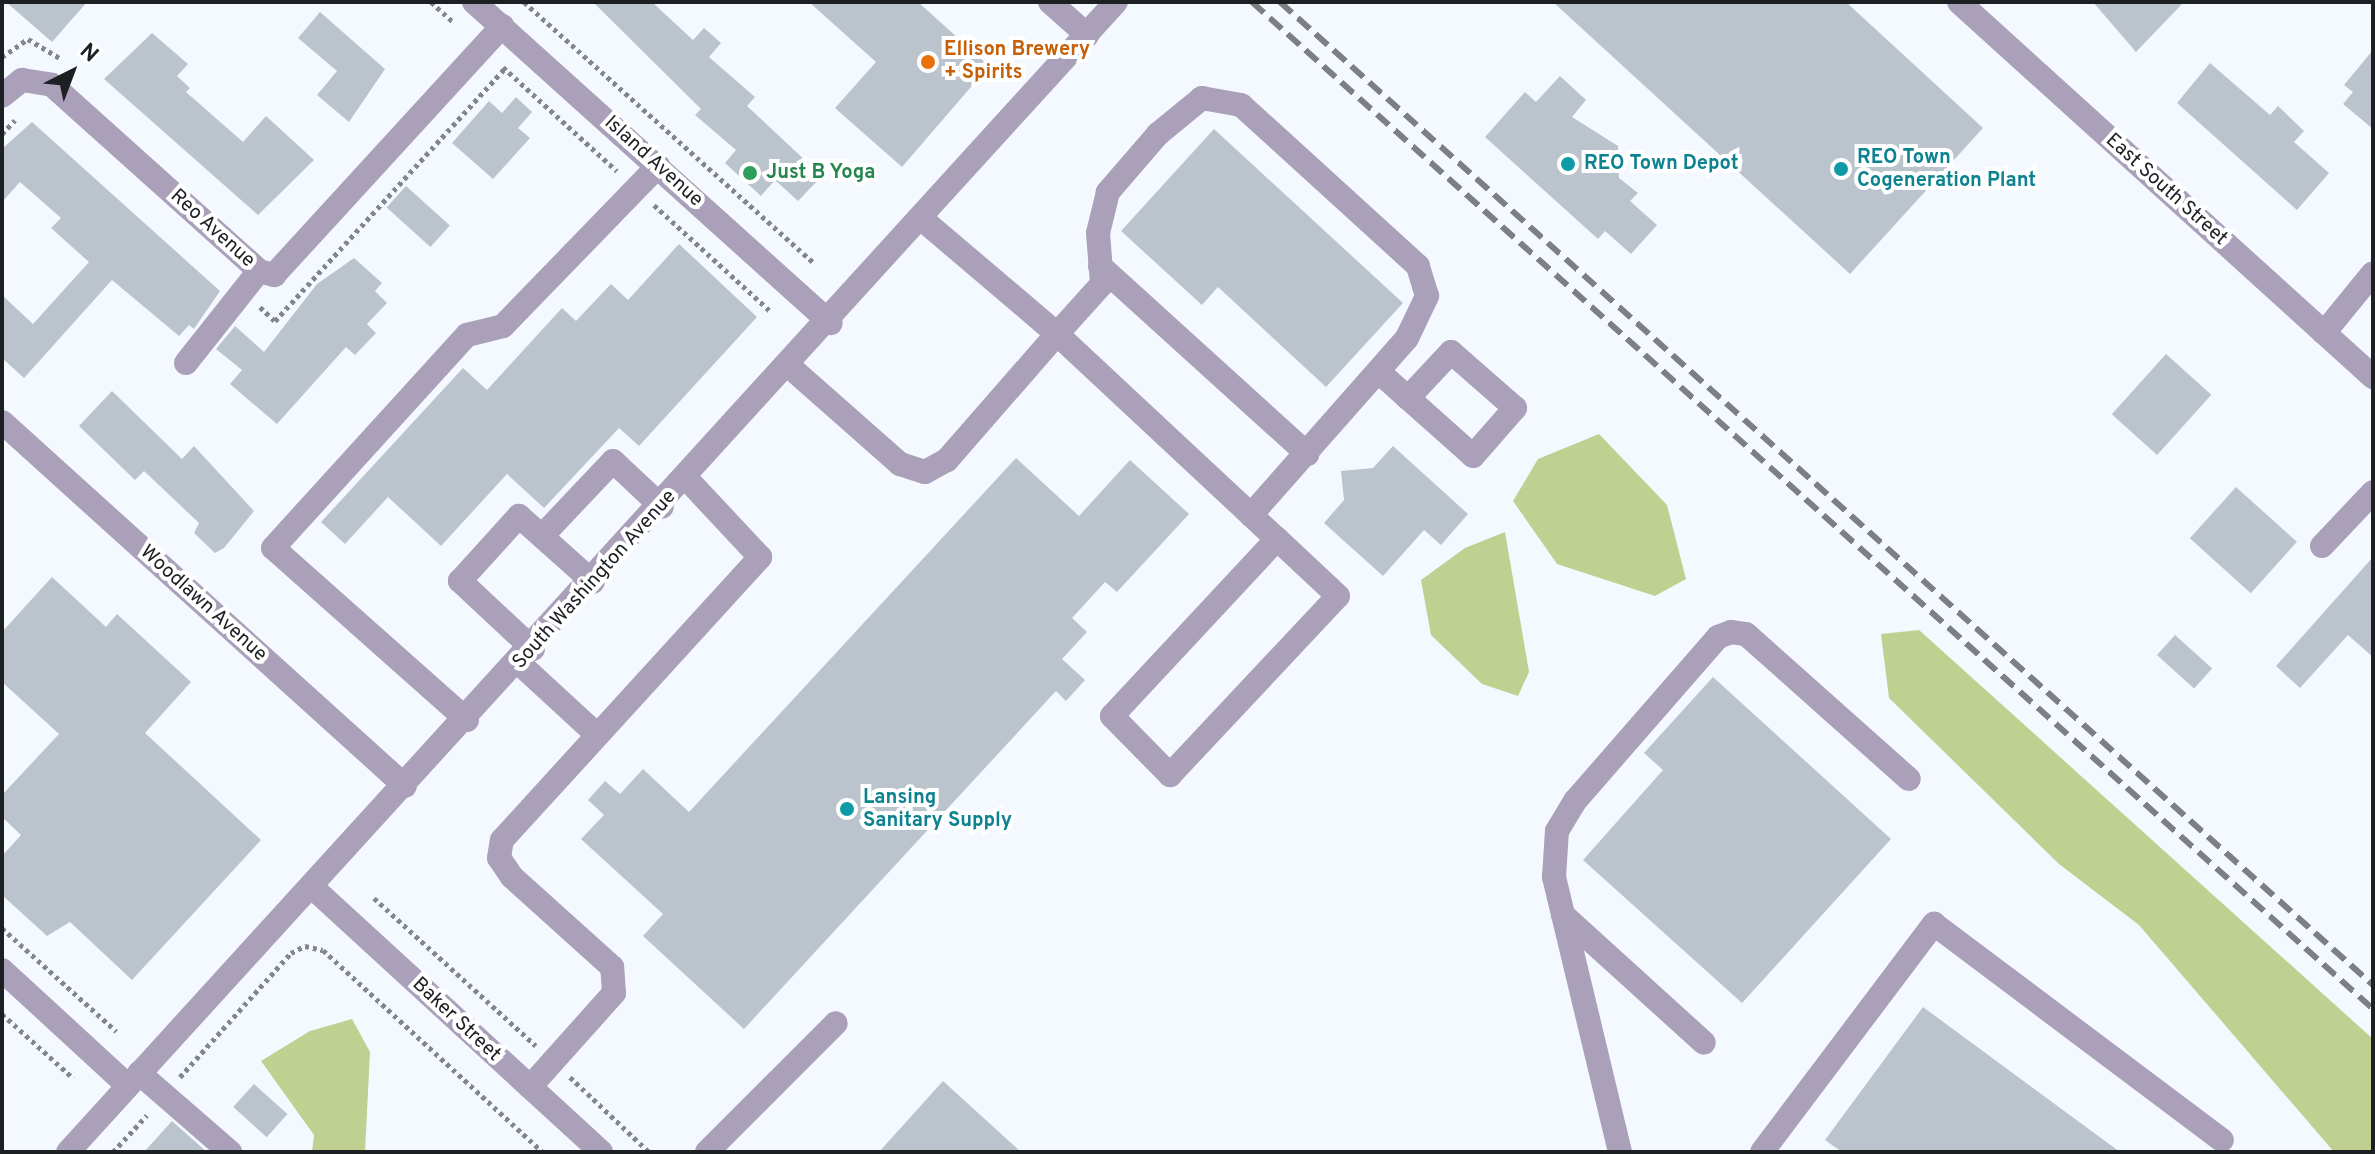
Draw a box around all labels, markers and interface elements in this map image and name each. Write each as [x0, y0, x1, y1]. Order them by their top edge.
north arrow [32, 32, 112, 112]
text: N [73, 38, 103, 69]
place label: Ellison Brewery + Spirits [944, 38, 1090, 85]
marker: Ellison Brewery + Spirits [919, 53, 937, 71]
street label: Island Avenue [599, 111, 707, 213]
street label: East South Street [2100, 129, 2232, 251]
place label: REO Town Cogeneration Plant [1857, 146, 2036, 193]
place label: REO Town Depot [1584, 152, 1739, 176]
marker: REO Town Depot [1559, 155, 1577, 173]
marker: REO Town Cogeneration Plant [1832, 160, 1850, 178]
place label: Just B Yoga [766, 161, 876, 185]
marker: Just B Yoga [741, 164, 759, 182]
street label: Reo Avenue [164, 184, 260, 274]
street label: South Washington Avenue [508, 485, 682, 675]
street label: Woodlawn Avenue [134, 540, 272, 668]
place label: Lansing Sanitary Supply [863, 786, 1012, 833]
marker: Lansing Sanitary Supply [838, 800, 856, 818]
street label: Baker Street [407, 973, 505, 1067]

